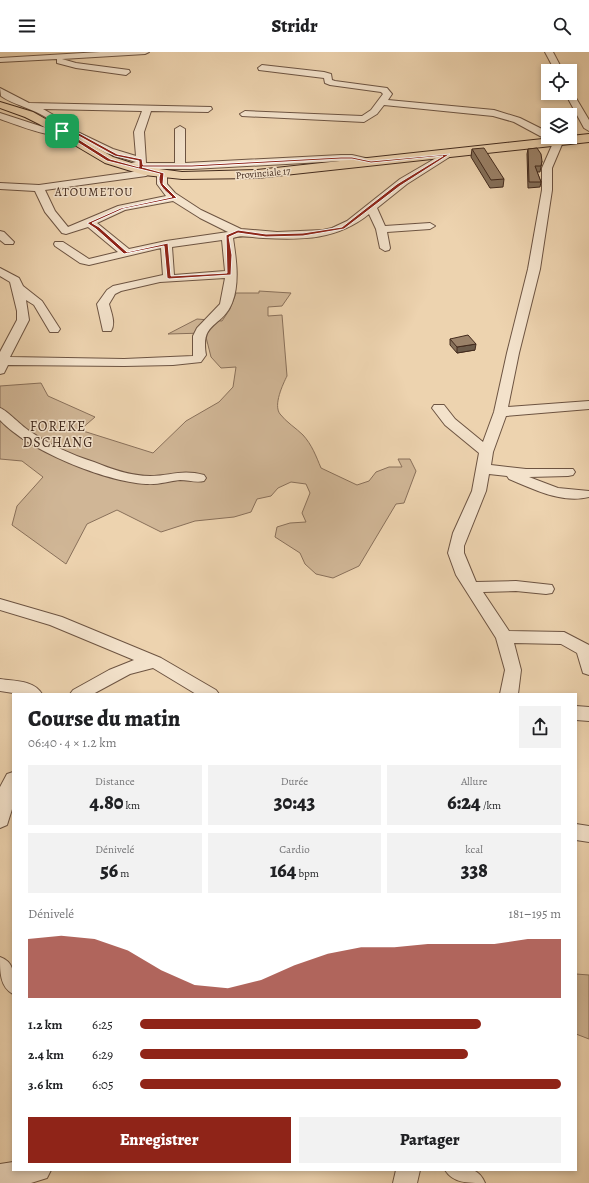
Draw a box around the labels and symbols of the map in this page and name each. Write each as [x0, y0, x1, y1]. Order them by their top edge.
pin [45, 114, 79, 148]
street label: Provinciale 17 [235, 164, 292, 182]
district label: ATOUMETOU [54, 184, 133, 200]
district label: FOREKE DSCHANG [22, 417, 94, 452]

